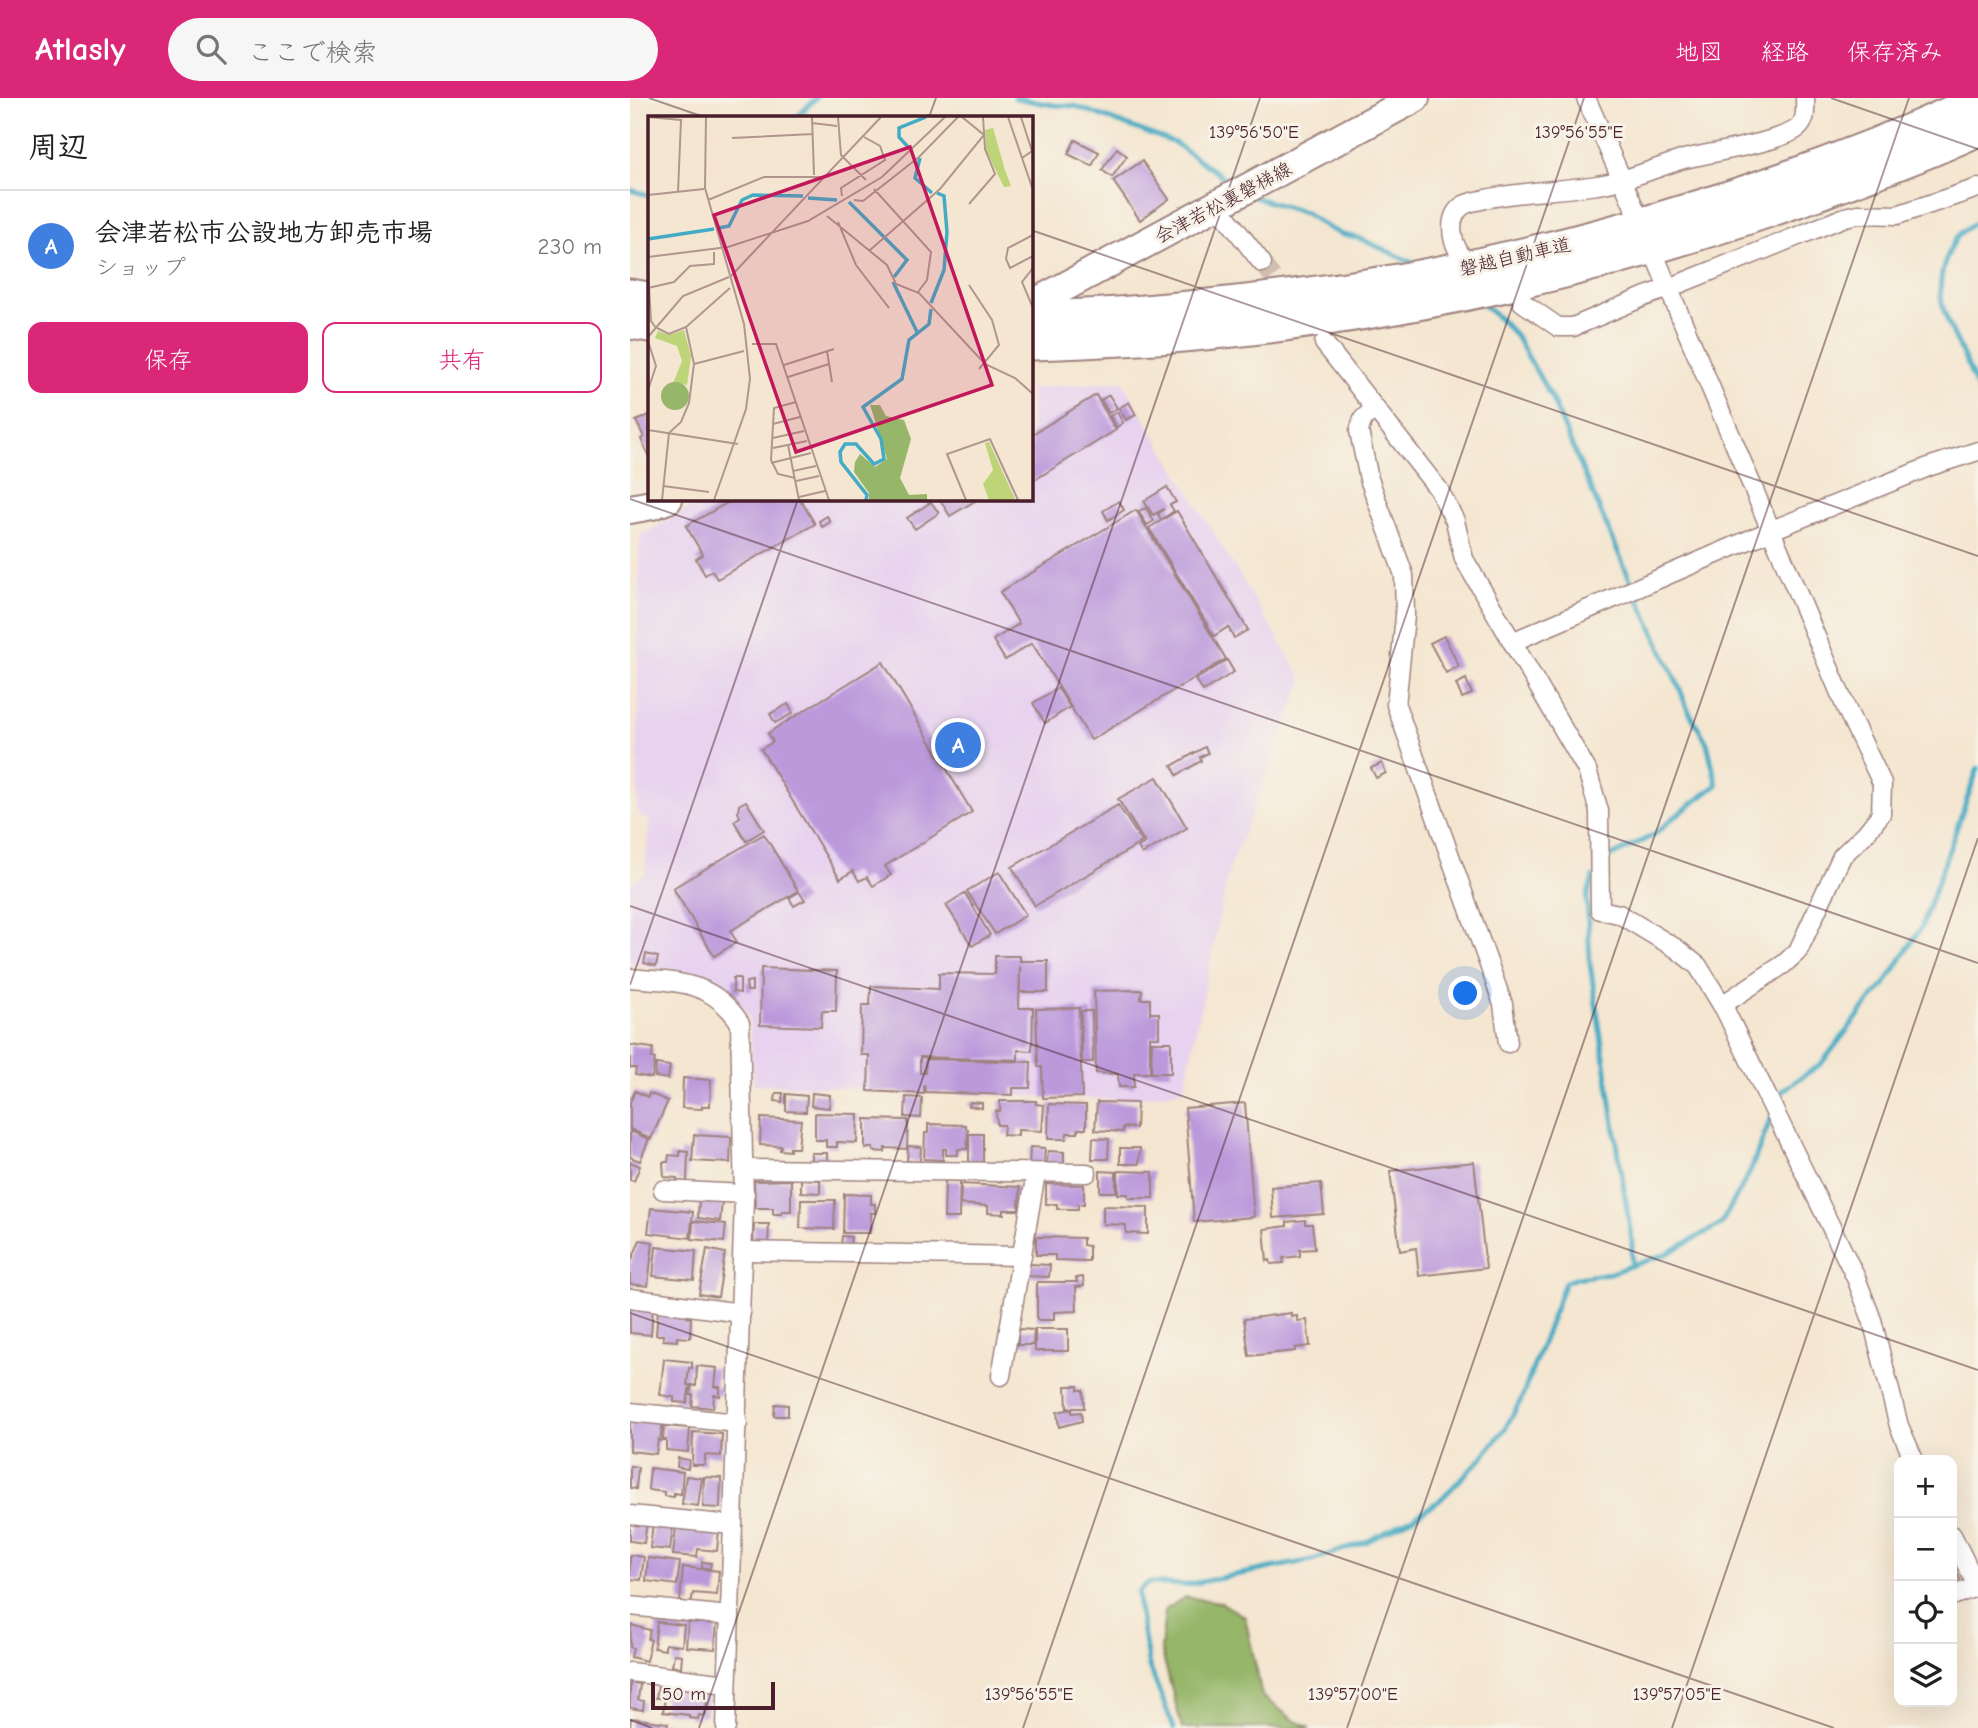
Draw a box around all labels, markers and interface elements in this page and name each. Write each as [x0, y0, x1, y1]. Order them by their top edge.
search box [168, 18, 658, 81]
text: Atlasly [35, 30, 126, 68]
icon: search [192, 30, 230, 68]
text: ここで検索 [248, 38, 378, 68]
text: 地図 [1675, 38, 1723, 66]
text: 経路 [1761, 38, 1809, 66]
text: 保存済み [1847, 38, 1943, 66]
inset map [648, 116, 1032, 500]
text: 139°56'50"E [1209, 122, 1299, 143]
text: 139°56'55"E [1535, 122, 1623, 143]
text: 周辺 [28, 130, 88, 165]
street label: 会津若松裏磐梯線 [1151, 157, 1296, 248]
text: 会津若松市公設地方卸売市場 [95, 218, 433, 248]
text: A [45, 233, 57, 260]
text: 230 m [538, 233, 602, 260]
street label: 磐越自動車道 [1457, 233, 1573, 281]
text: ショップ [95, 254, 186, 281]
button: 保存 [28, 322, 308, 393]
button: 共有 [322, 322, 602, 393]
pin: A [935, 719, 981, 771]
your location [1448, 976, 1482, 1010]
map controls [1894, 1455, 1957, 1707]
button: + [1894, 1455, 1957, 1518]
button: − [1894, 1518, 1957, 1581]
button: locate [1894, 1581, 1957, 1644]
button: layers [1894, 1644, 1957, 1707]
scale bar [651, 1679, 775, 1711]
text: 50 m [662, 1683, 706, 1705]
text: 139°56'55"E [985, 1684, 1073, 1705]
text: 139°57'00"E [1308, 1684, 1398, 1705]
text: 139°57'05"E [1633, 1684, 1721, 1705]

